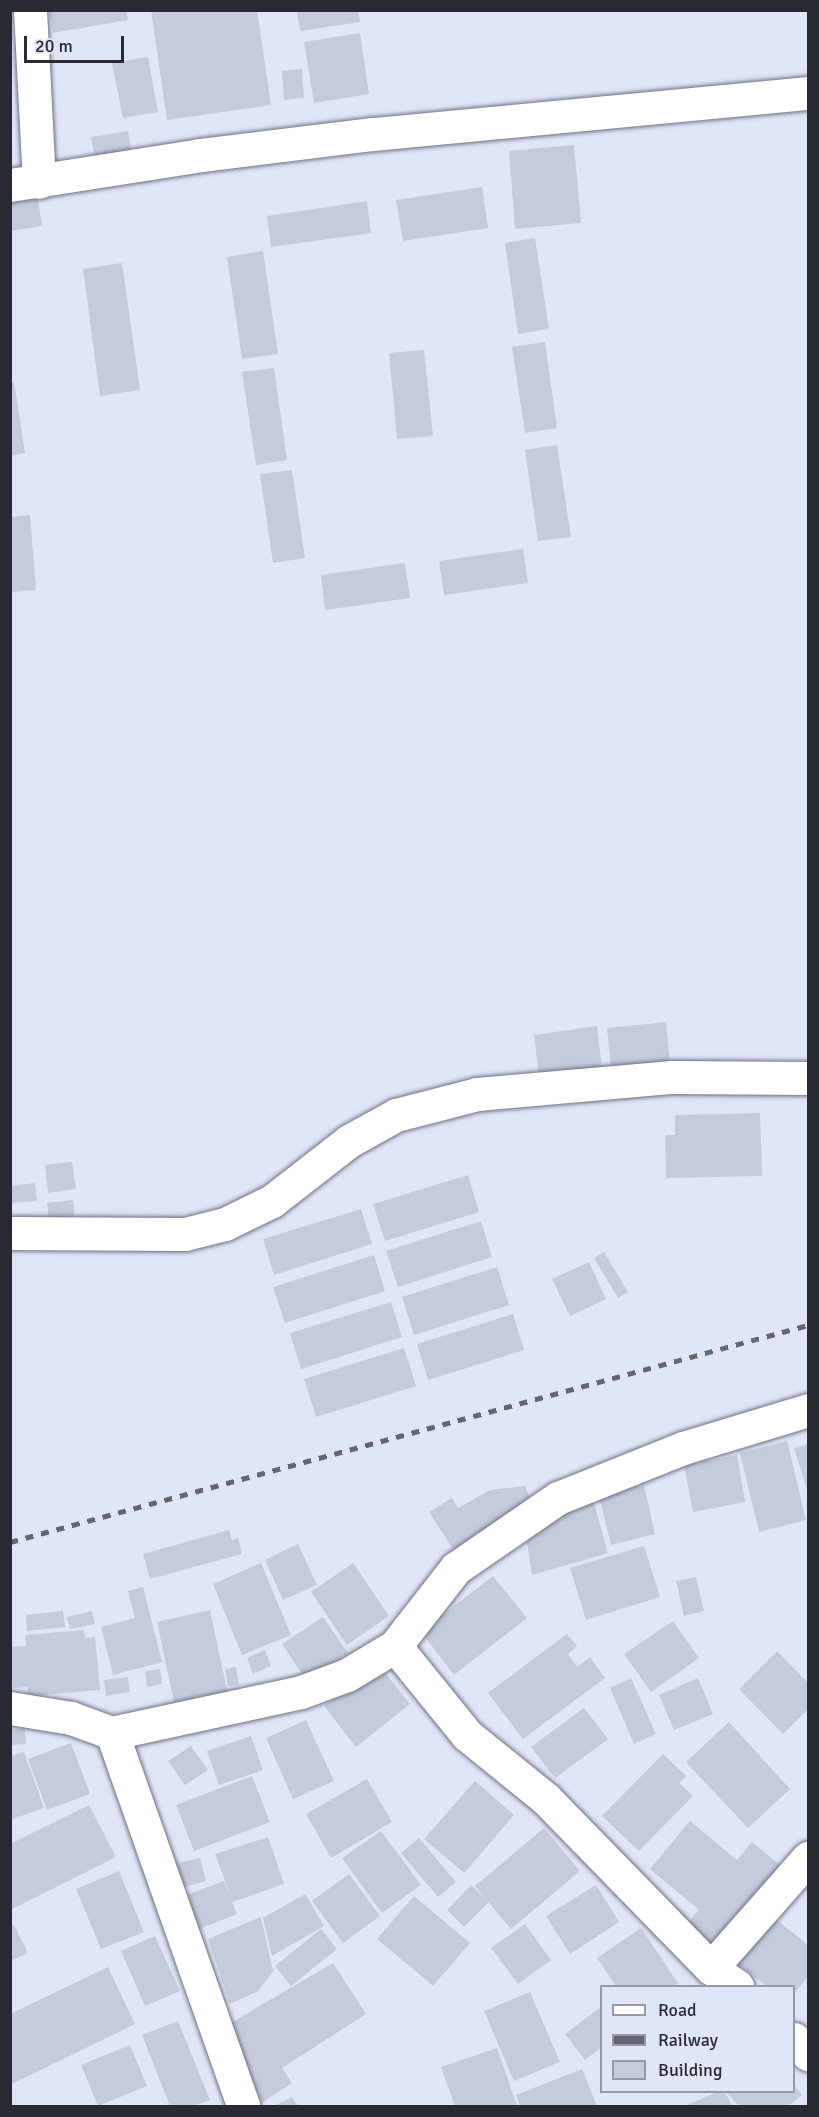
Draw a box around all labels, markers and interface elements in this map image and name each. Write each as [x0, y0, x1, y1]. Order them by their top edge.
scale bar [27, 24, 128, 62]
text: 20 m [35, 35, 73, 57]
legend [600, 1985, 795, 2093]
text: Road [658, 1999, 697, 2021]
text: Railway [658, 2029, 718, 2051]
text: Building [658, 2059, 722, 2081]

